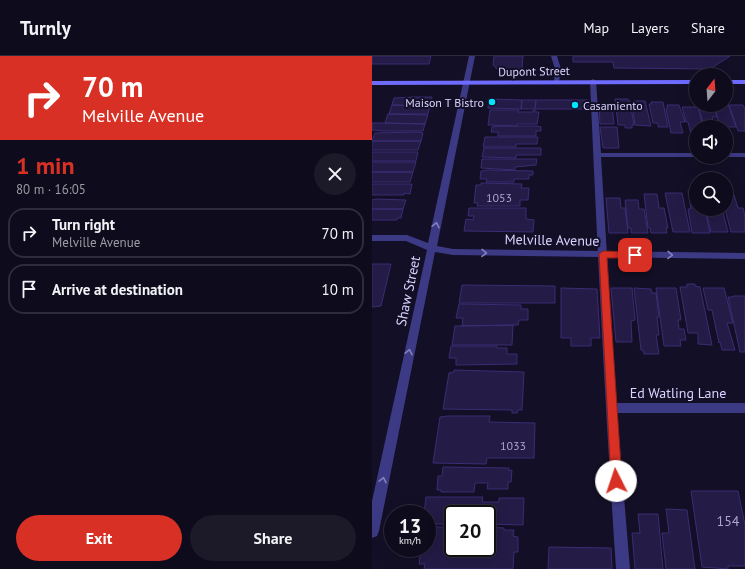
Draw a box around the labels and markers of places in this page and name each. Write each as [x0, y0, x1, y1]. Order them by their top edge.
place label: Maison T Bistro [405, 95, 484, 110]
marker: Maison T Bistro [487, 97, 497, 107]
place label: Casamiento [583, 98, 643, 113]
marker: Casamiento [570, 100, 580, 110]
pin [618, 238, 652, 272]

